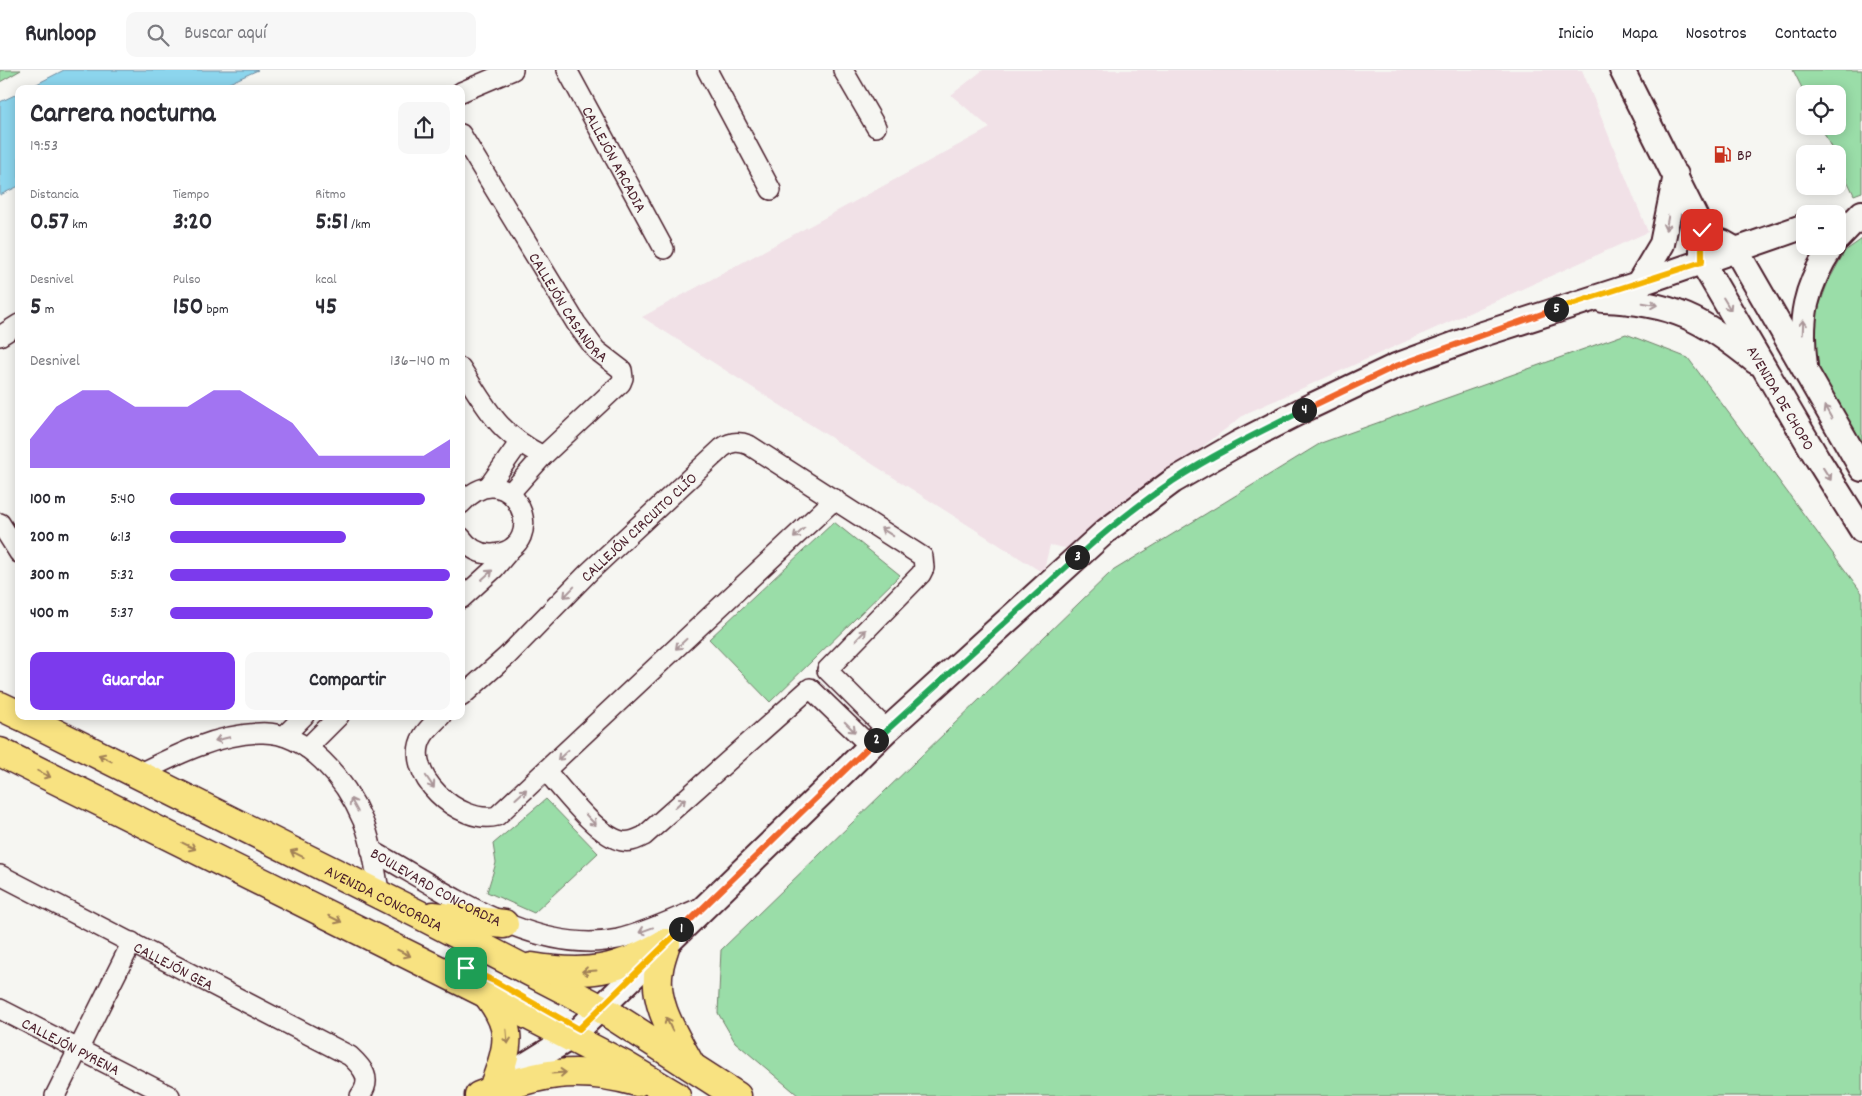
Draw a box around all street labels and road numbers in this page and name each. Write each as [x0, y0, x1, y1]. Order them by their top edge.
street label: CALLEJÓN ARCADIA [575, 102, 651, 218]
street label: CALLEJÓN CASANDRA [522, 249, 612, 369]
street label: AVENIDA DE CHOPO [1740, 342, 1819, 456]
street label: CALLEJÓN CIRCUITO CLÍO [576, 468, 703, 588]
street label: BOULEVARD CONCORDIA [366, 843, 505, 934]
street label: AVENIDA CONCORDIA [320, 860, 446, 939]
street label: CALLEJÓN GEA [129, 937, 217, 998]
street label: CALLEJÓN PYRENA [17, 1013, 124, 1083]

